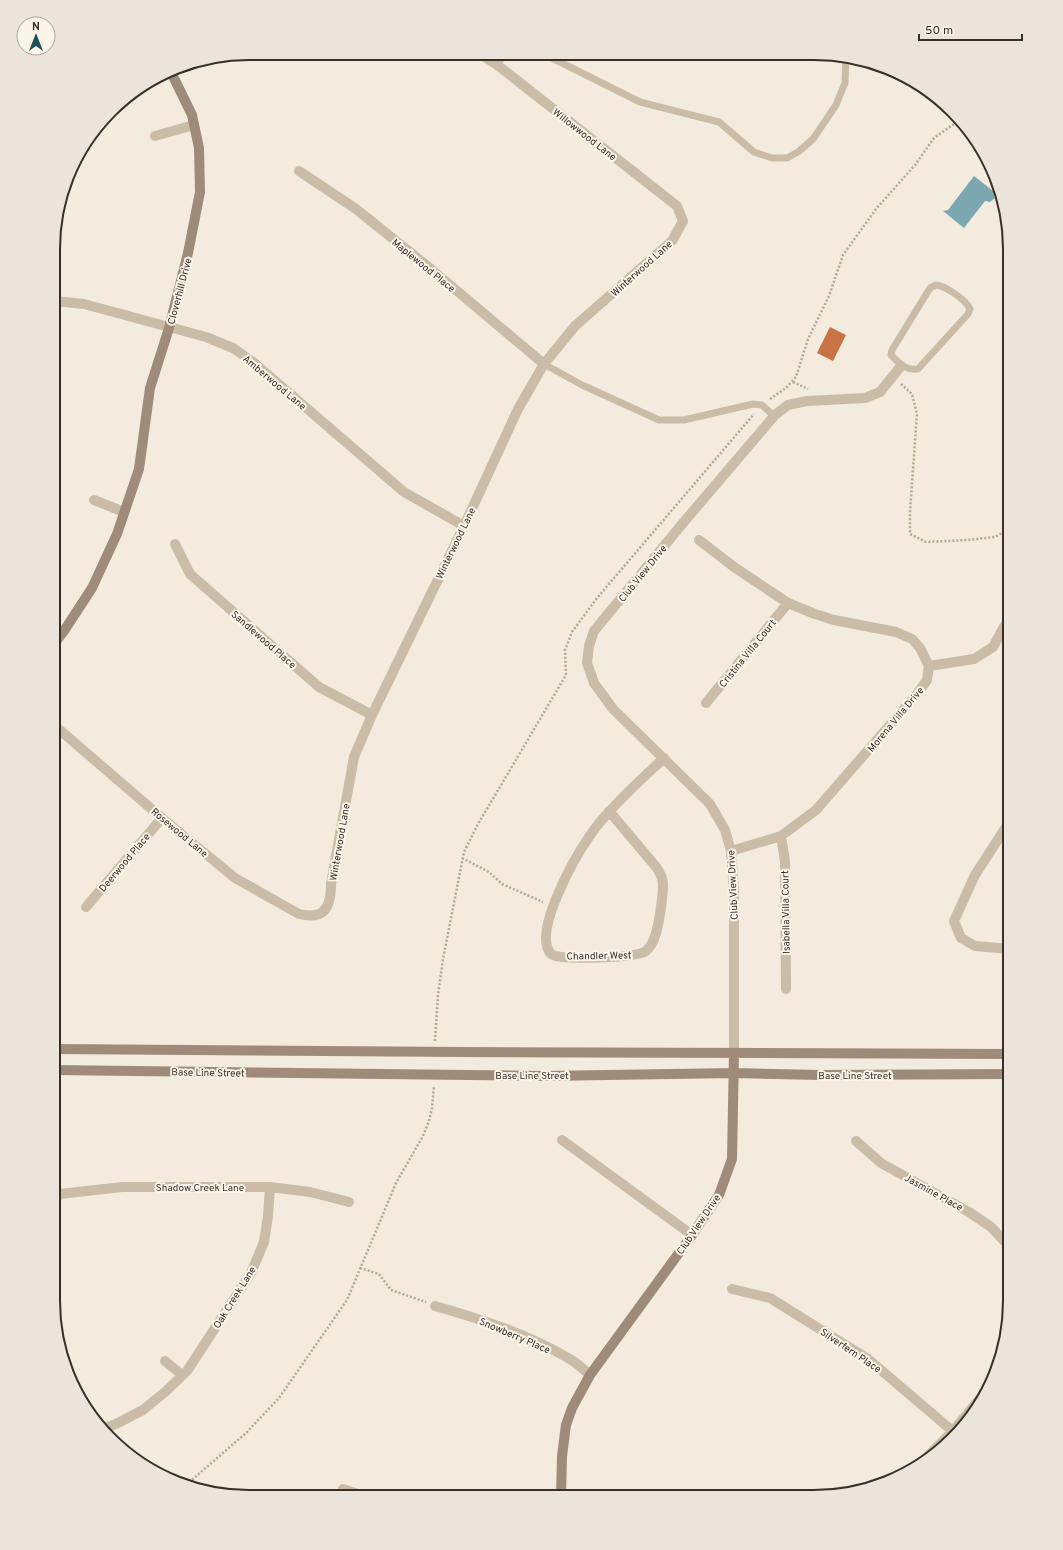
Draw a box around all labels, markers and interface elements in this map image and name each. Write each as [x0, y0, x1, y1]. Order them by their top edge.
north arrow [16, 16, 56, 56]
scale bar [919, 16, 1022, 42]
text: N [32, 20, 40, 34]
text: 50 m [925, 23, 953, 39]
street label: Willowwood Lane [550, 106, 619, 164]
street label: Maplewood Place [389, 237, 457, 296]
street label: Winterwood Lane [609, 238, 675, 300]
street label: Cloverhill Drive [165, 257, 196, 326]
street label: Amberwood Lane [240, 353, 309, 414]
street label: Winterwood Lane [433, 506, 479, 582]
street label: Club View Drive [616, 543, 670, 605]
street label: Sandlewood Place [228, 608, 298, 672]
street label: Cristina Villa Court [717, 617, 780, 691]
street label: Morena Villa Drive [865, 685, 927, 755]
street label: Winterwood Lane [327, 803, 354, 882]
street label: Rosewood Lane [148, 806, 210, 861]
street label: Deerwood Place [97, 831, 154, 895]
street label: Club View Drive [725, 850, 742, 920]
street label: Isabella Villa Court [779, 870, 794, 954]
street label: Chandler West [566, 949, 632, 964]
street label: Base Line Street [171, 1066, 245, 1081]
street label: Base Line Street [495, 1070, 569, 1083]
street label: Base Line Street [818, 1070, 892, 1083]
street label: Jasmine Place [902, 1172, 965, 1215]
street label: Shadow Creek Lane [156, 1182, 244, 1195]
street label: Club View Drive [674, 1192, 724, 1257]
street label: Oak Creek Lane [211, 1264, 260, 1331]
street label: Snowberry Place [477, 1316, 552, 1357]
street label: Silverfern Place [817, 1326, 883, 1376]

